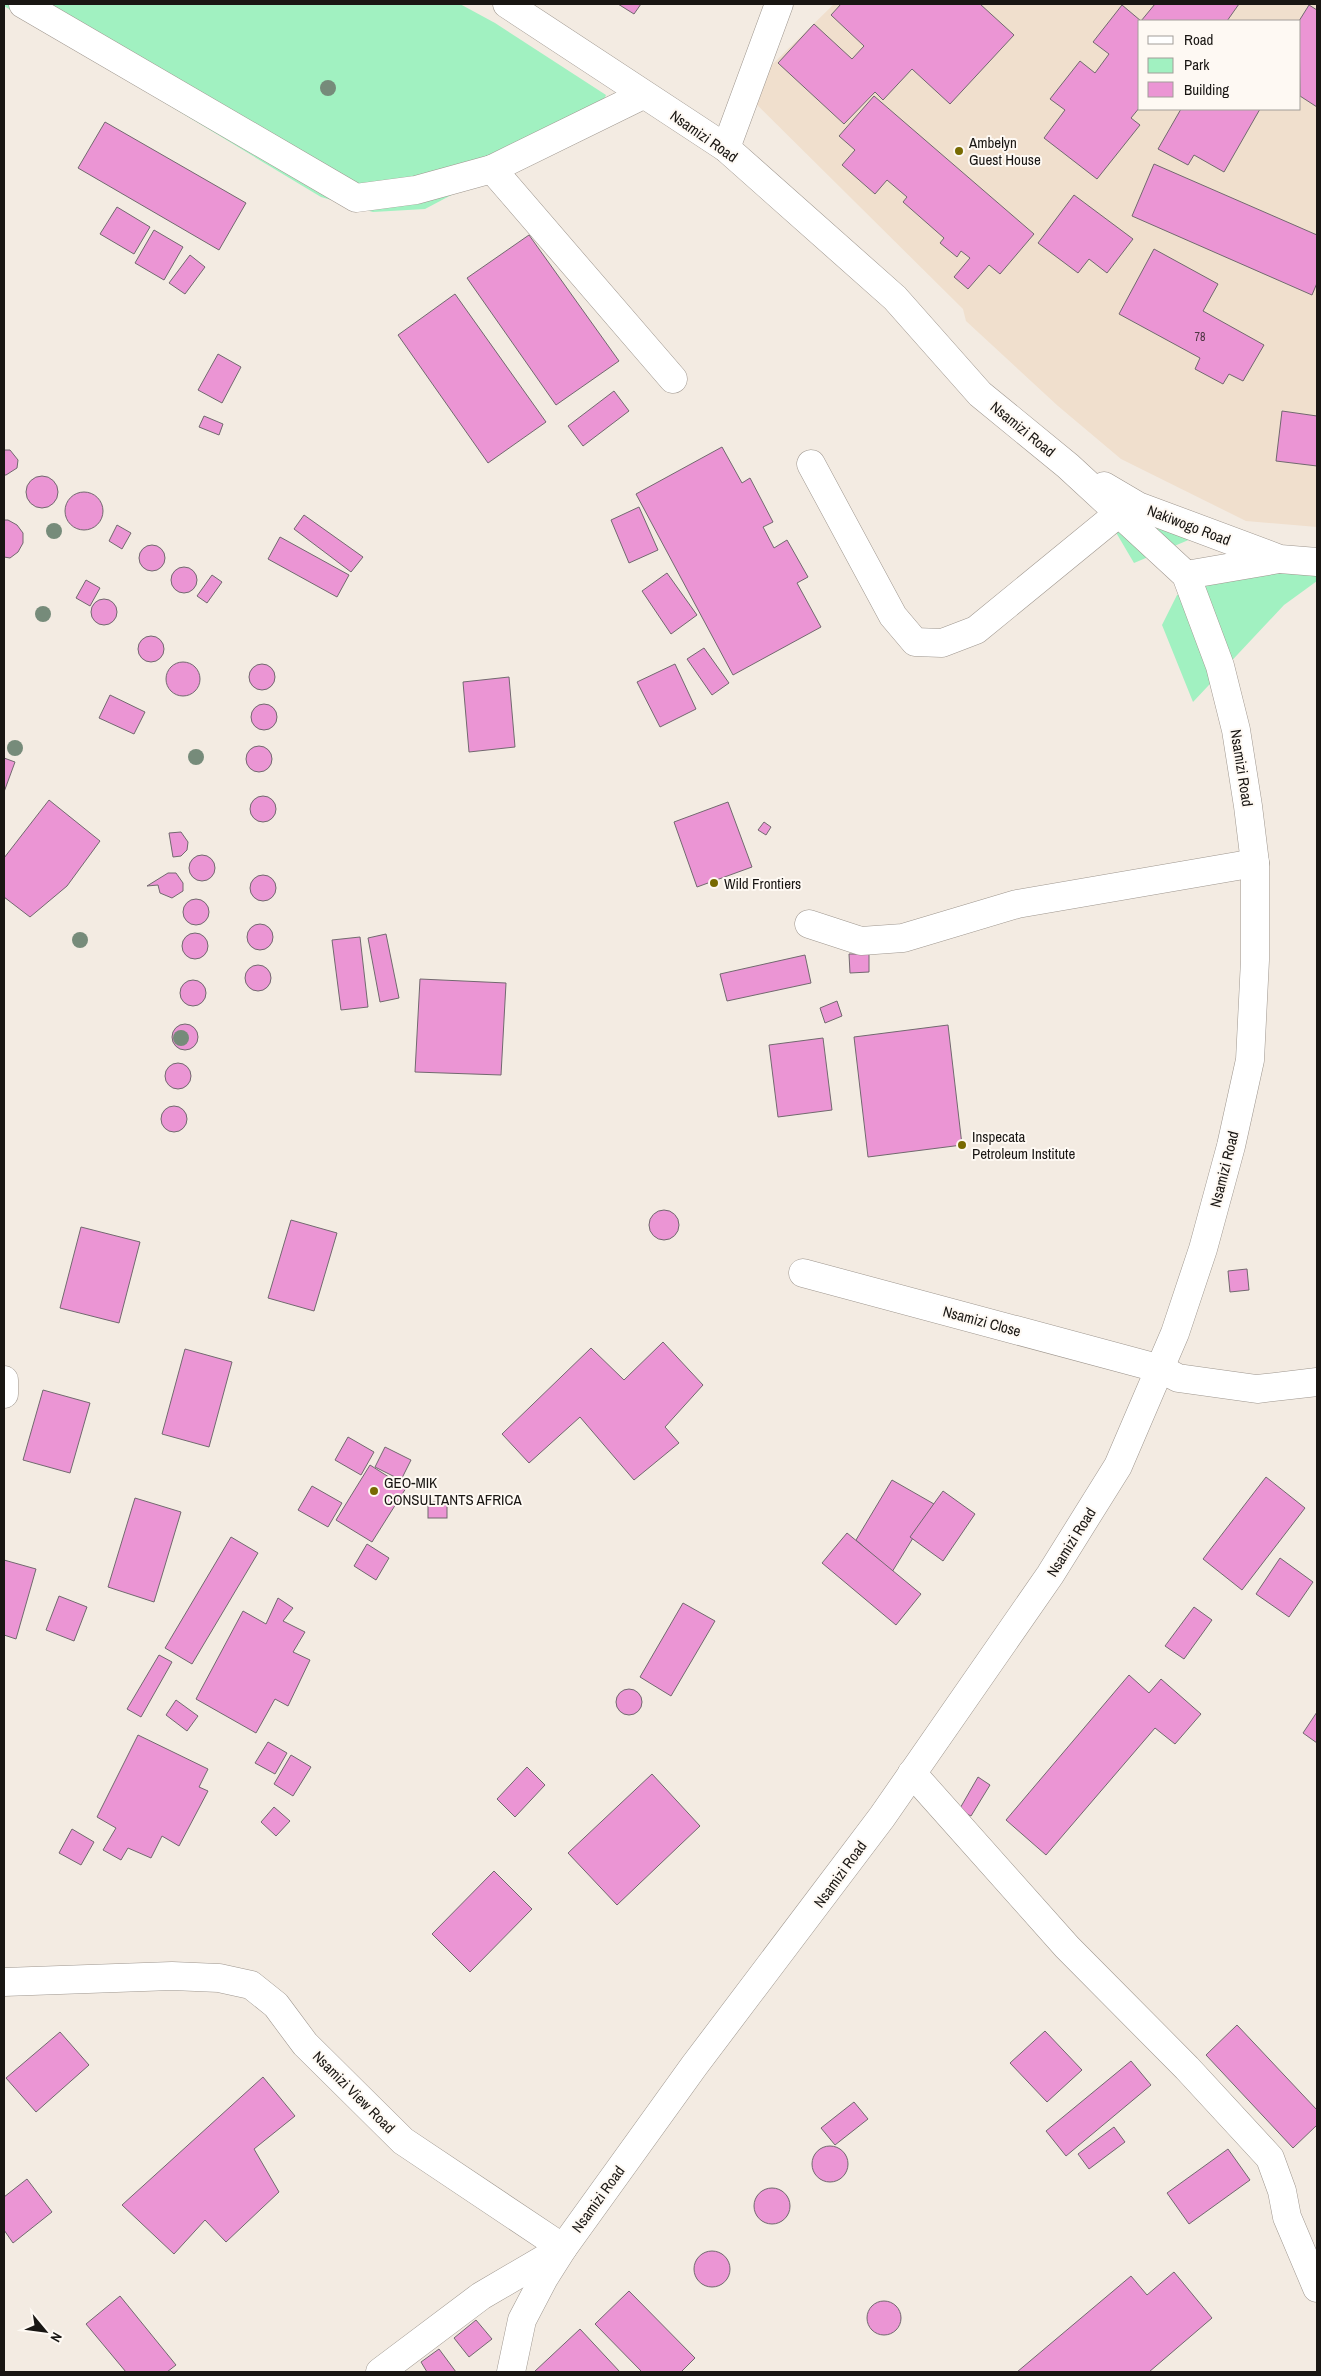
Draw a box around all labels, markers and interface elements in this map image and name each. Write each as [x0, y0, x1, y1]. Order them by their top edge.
legend [1138, 20, 1301, 110]
text: Road [1184, 29, 1213, 50]
text: Park [1184, 54, 1210, 75]
text: Building [1184, 79, 1229, 100]
street label: Nsamizi Road [666, 105, 742, 167]
place label: Ambelyn Guest House [968, 132, 1041, 170]
marker: Ambelyn Guest House [953, 145, 965, 157]
house number: 78 [1195, 329, 1205, 345]
street label: Nsamizi Road [986, 396, 1060, 462]
street label: Nakiwogo Road [1144, 500, 1234, 550]
street label: Nsamizi Road [1226, 728, 1258, 808]
place label: Wild Frontiers [724, 873, 801, 894]
marker: Wild Frontiers [708, 877, 720, 889]
place label: Inspecata Petroleum Institute [972, 1126, 1075, 1164]
street label: Nsamizi Road [1204, 1129, 1244, 1209]
marker: Inspecata Petroleum Institute [956, 1139, 968, 1151]
street label: Nsamizi Close [941, 1301, 1023, 1342]
place label: GEO-MIK CONSULTANTS AFRICA [384, 1472, 522, 1510]
marker: GEO-MIK CONSULTANTS AFRICA [368, 1485, 380, 1497]
street label: Nsamizi Road [1041, 1503, 1101, 1581]
street label: Nsamizi Road [809, 1836, 871, 1912]
street label: Nsamizi View Road [308, 2046, 400, 2138]
street label: Nsamizi Road [567, 2161, 629, 2237]
north arrow [20, 2306, 70, 2356]
text: N [46, 2329, 66, 2345]

